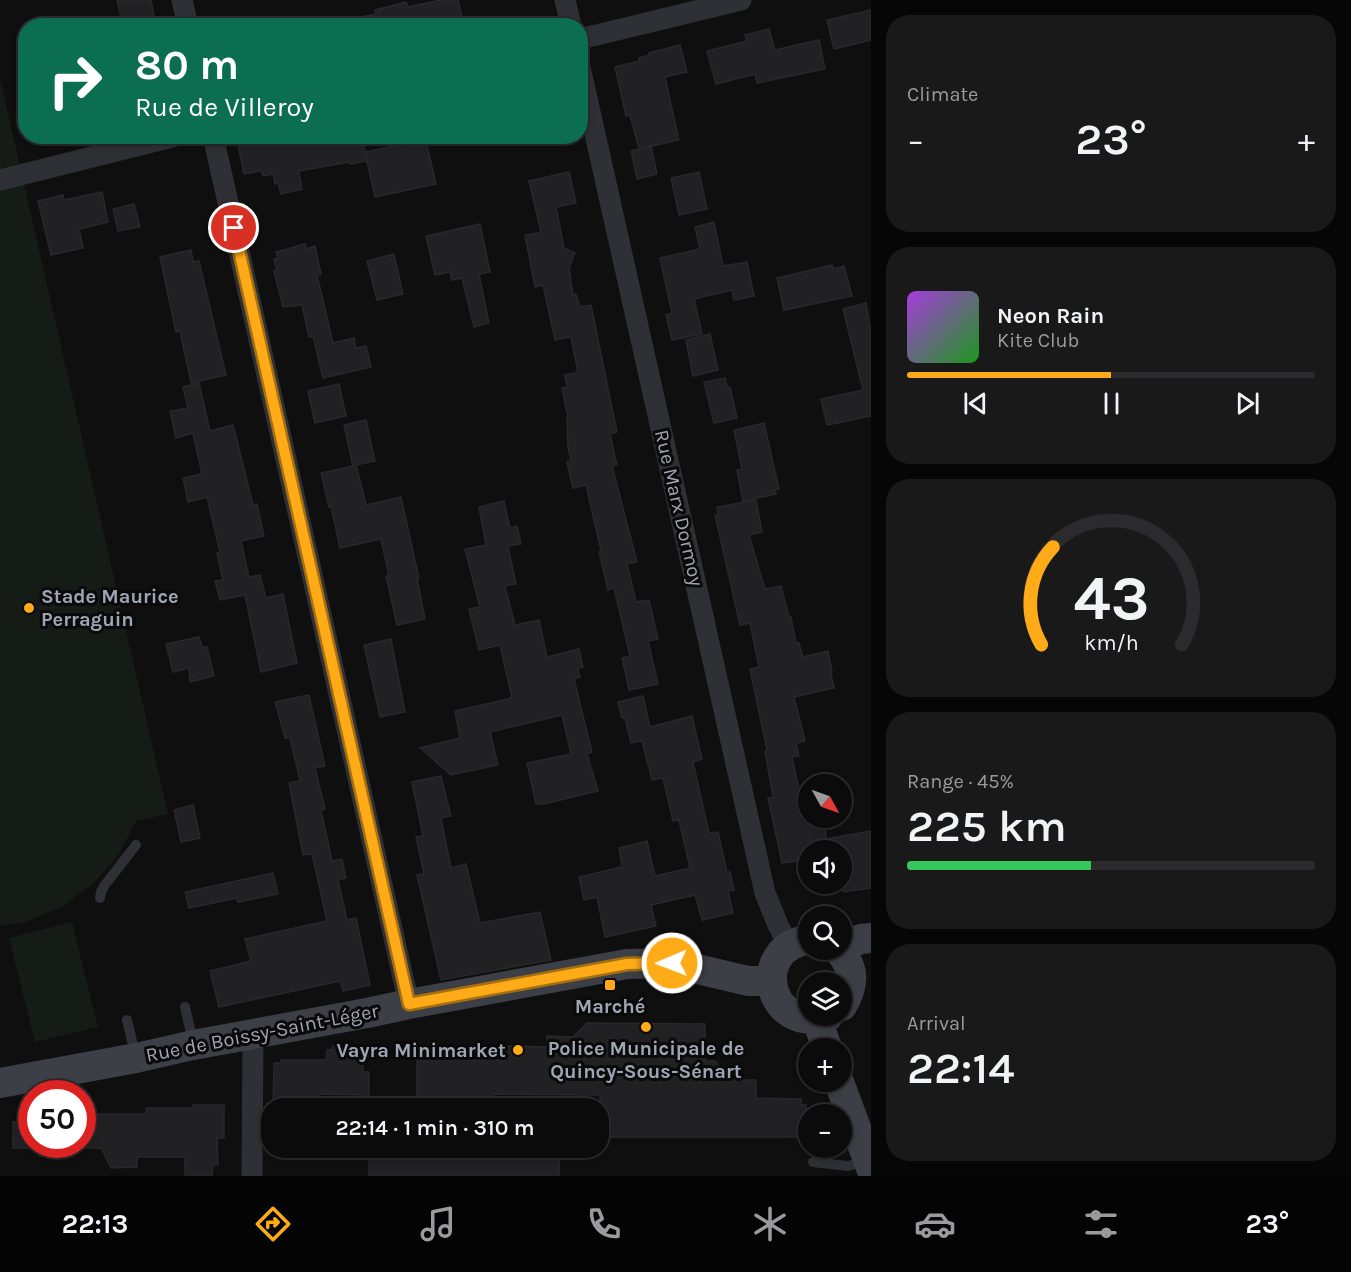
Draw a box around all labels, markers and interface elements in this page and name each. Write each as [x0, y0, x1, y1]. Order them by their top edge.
text: 80 m [135, 40, 239, 90]
icon: right [36, 42, 114, 120]
text: Climate [907, 83, 978, 106]
text: Rue de Villeroy [135, 91, 314, 123]
text: 23° [1075, 113, 1147, 165]
text: − [907, 121, 924, 159]
text: + [1298, 121, 1315, 159]
pin [208, 202, 259, 253]
icon: arrive [217, 211, 250, 244]
text: Neon Rain [997, 303, 1104, 329]
text: Kite Club [997, 329, 1079, 352]
icon: previous [959, 387, 992, 420]
icon: pause [1095, 387, 1128, 420]
icon: next [1231, 387, 1264, 420]
street label: Rue Marx Dormoy [650, 428, 708, 588]
text: 43 [1073, 562, 1149, 635]
place label: Stade Maurice Perraguin [41, 585, 179, 631]
marker: Stade Maurice Perraguin [22, 601, 36, 615]
text: km/h [1084, 630, 1138, 655]
text: Range · 45% [907, 770, 1014, 793]
north arrow [798, 774, 852, 828]
map controls [798, 774, 852, 1158]
text: 225 km [907, 800, 1067, 852]
button: sound [798, 840, 852, 894]
button: search [798, 906, 852, 960]
position arrow [640, 931, 704, 995]
button: layers [798, 972, 852, 1026]
marker: Marché [603, 978, 617, 992]
place label: Marché [575, 995, 645, 1018]
street label: Rue de Boissy-Saint-Léger [144, 999, 381, 1067]
text: Arrival [907, 1012, 966, 1035]
marker: Police Municipale de Quincy-Sous-Sénart [639, 1020, 653, 1034]
place label: Police Municipale de Quincy-Sous-Sénart [548, 1037, 744, 1083]
button: + [798, 1038, 852, 1092]
place label: Vayra Minimarket [336, 1039, 506, 1062]
text: 22:14 [907, 1042, 1015, 1094]
marker: Vayra Minimarket [511, 1043, 525, 1057]
speed limit sign: 50 [18, 1080, 96, 1158]
button: − [798, 1104, 852, 1158]
text: 22:14 · 1 min · 310 m [335, 1115, 535, 1141]
icon: directions [252, 1203, 294, 1245]
icon: music [417, 1203, 459, 1245]
icon: phone [583, 1203, 625, 1245]
icon: climate [749, 1203, 791, 1245]
icon: car [914, 1203, 956, 1245]
icon: filters [1080, 1203, 1122, 1245]
text: 22:13 [62, 1208, 128, 1240]
text: 23° [1246, 1208, 1289, 1240]

